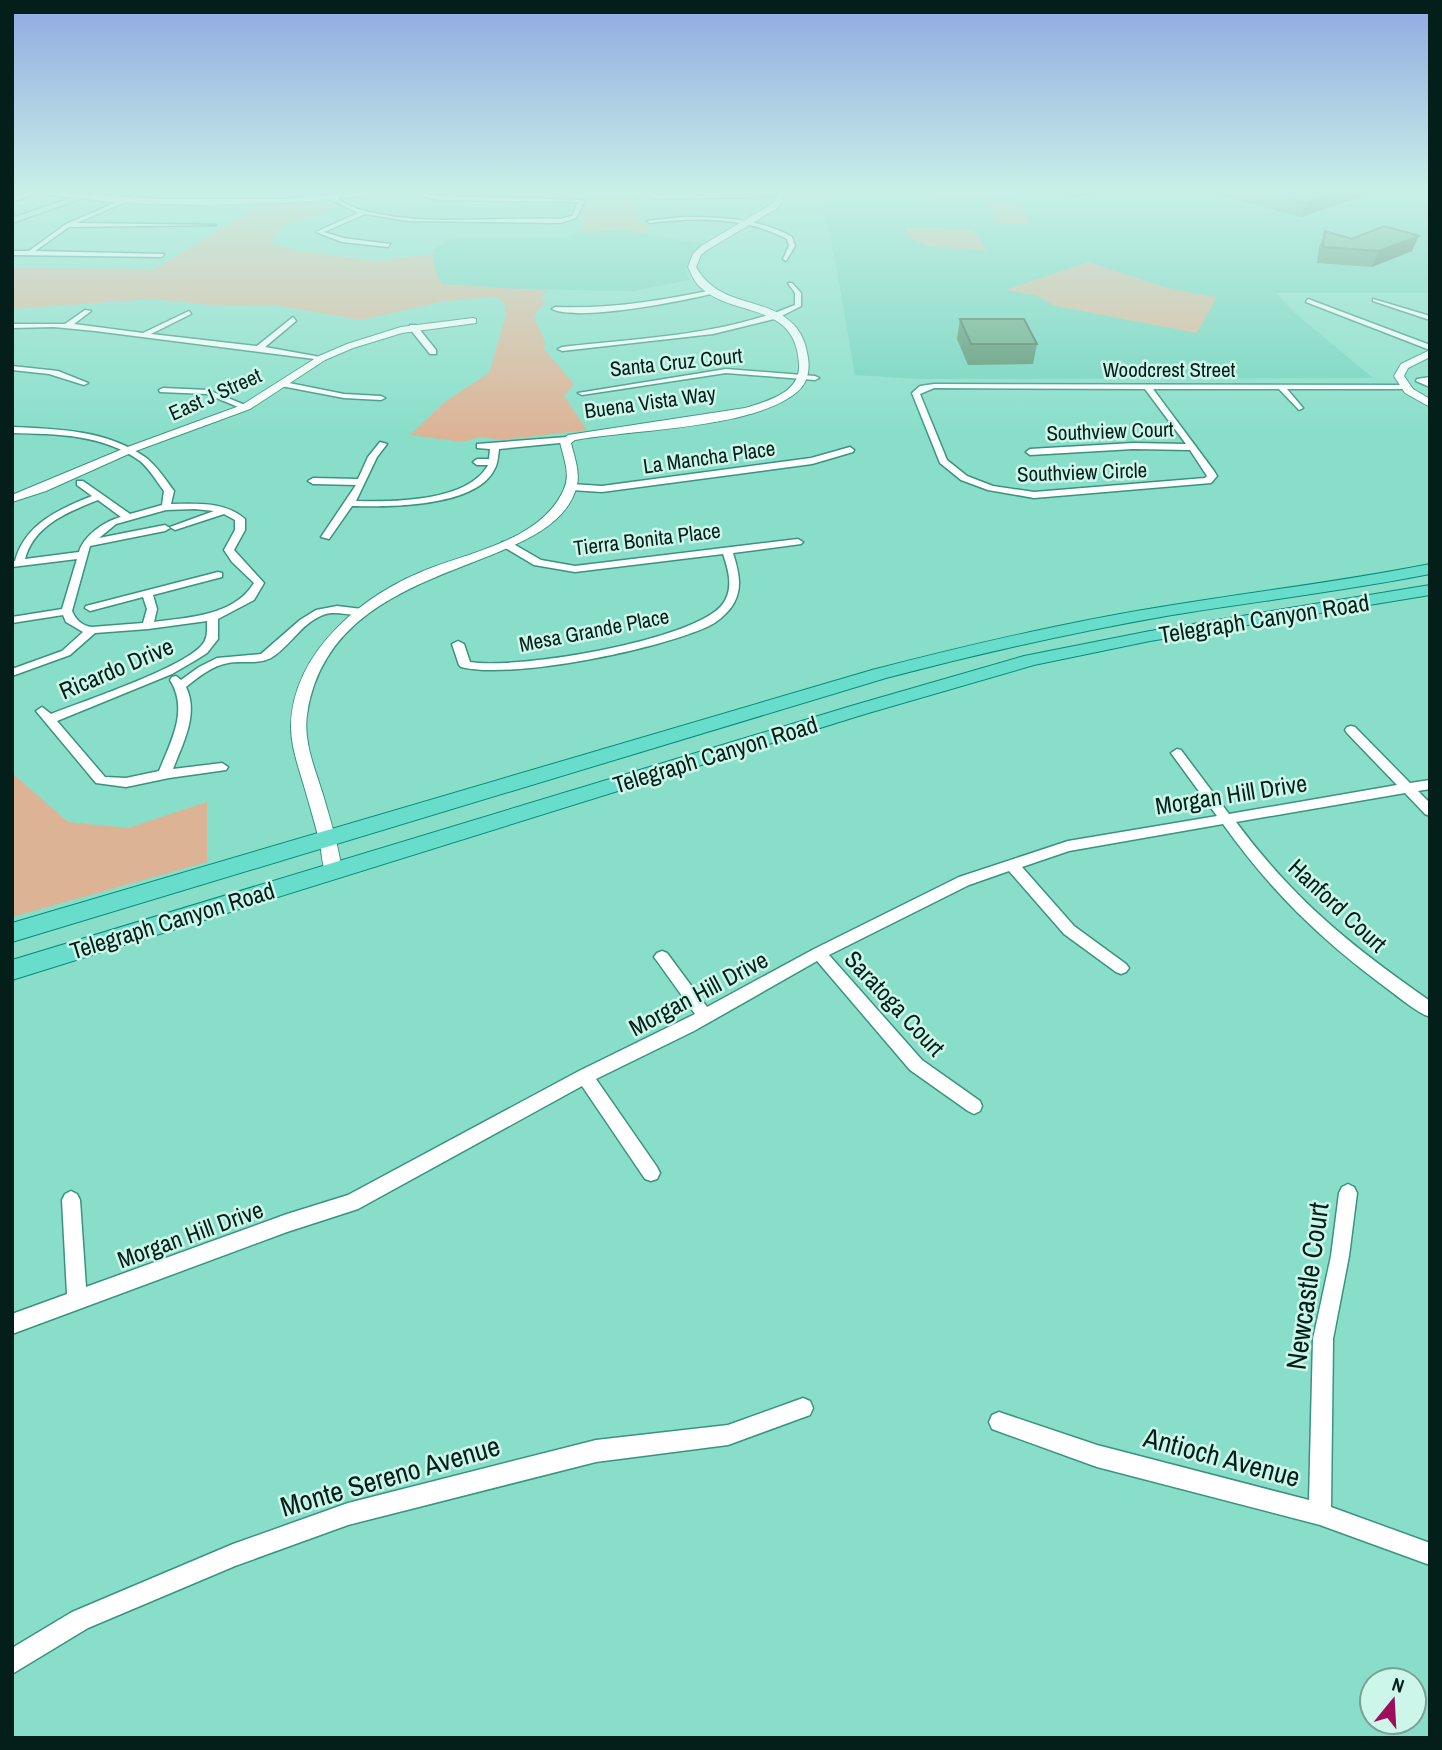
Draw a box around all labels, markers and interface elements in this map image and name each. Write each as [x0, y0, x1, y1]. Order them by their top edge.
street label: Santa Cruz Court [608, 341, 744, 383]
street label: Woodcrest Street [1103, 355, 1236, 384]
street label: East J Street [164, 361, 266, 427]
street label: Buena Vista Way [583, 378, 718, 426]
street label: Southview Court [1046, 414, 1174, 448]
street label: La Mancha Place [641, 433, 777, 481]
street label: Southview Circle [1016, 455, 1148, 489]
street label: Tierra Bonita Place [572, 516, 722, 562]
street label: Telegraph Canyon Road [1157, 586, 1371, 650]
street label: Mesa Grande Place [517, 601, 671, 659]
street label: Ricardo Drive [54, 630, 178, 706]
street label: Telegraph Canyon Road [609, 708, 821, 800]
street label: Morgan Hill Drive [1153, 766, 1309, 822]
street label: Hanford Court [1282, 851, 1394, 959]
street label: Telegraph Canyon Road [66, 874, 278, 966]
street label: Morgan Hill Drive [623, 943, 773, 1043]
street label: Saratoga Court [838, 943, 953, 1063]
street label: Morgan Hill Drive [113, 1193, 267, 1275]
street label: Newcastle Court [1276, 1200, 1338, 1372]
street label: Antioch Avenue [1139, 1418, 1304, 1496]
street label: Monte Sereno Avenue [276, 1426, 504, 1526]
north arrow [1358, 1666, 1428, 1736]
text: N [1389, 1671, 1408, 1699]

